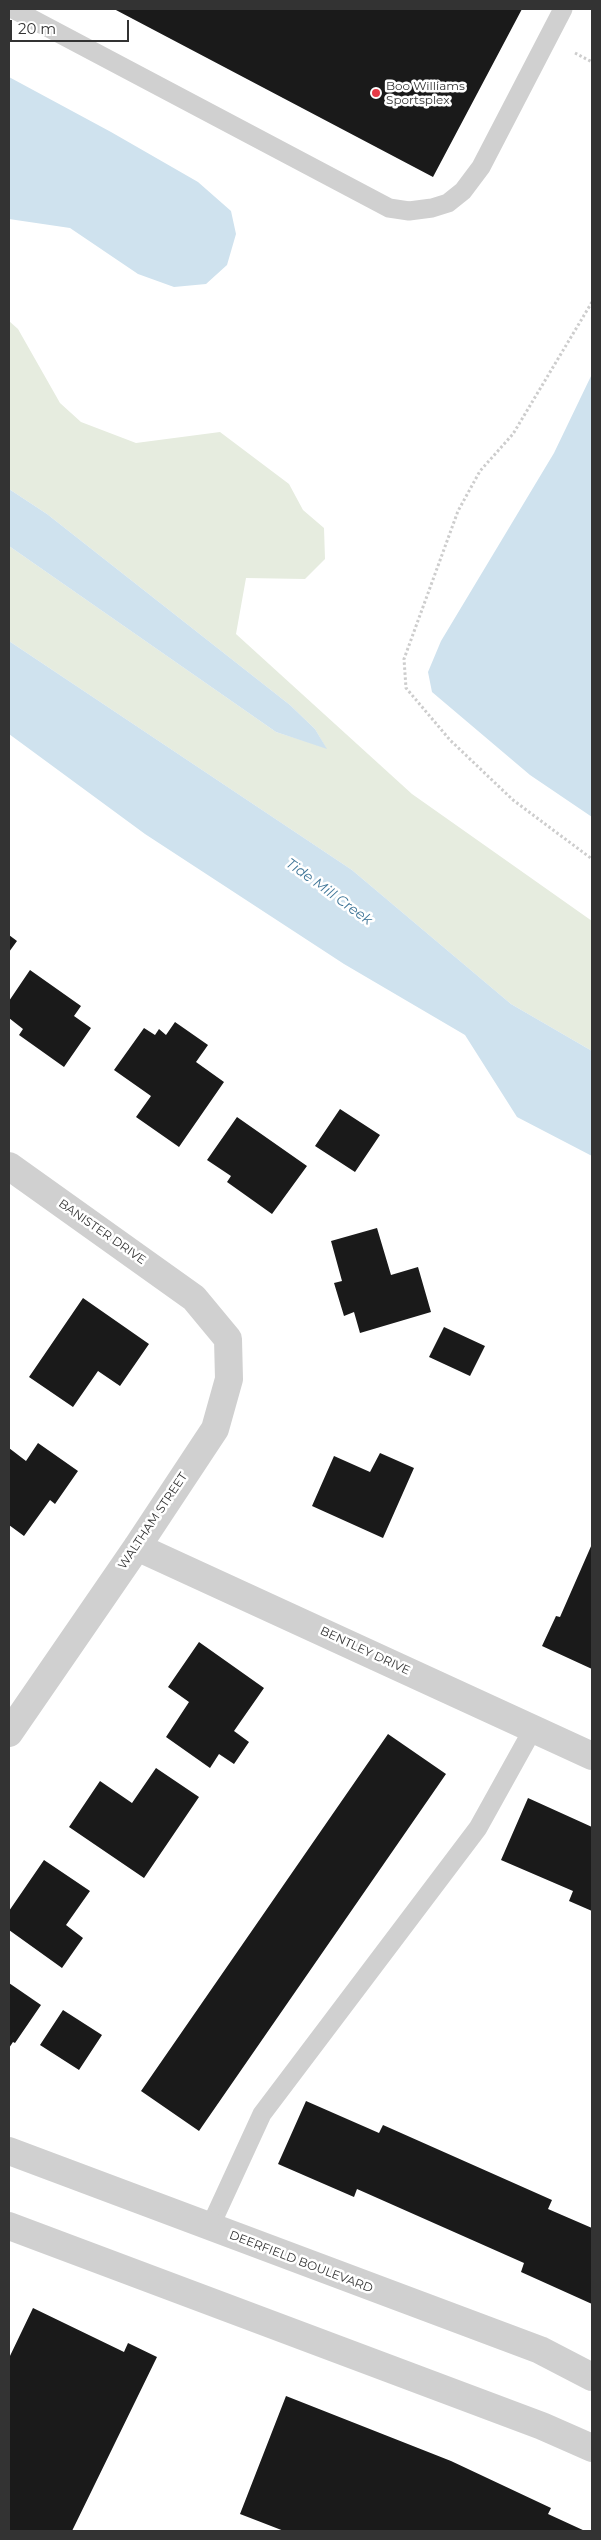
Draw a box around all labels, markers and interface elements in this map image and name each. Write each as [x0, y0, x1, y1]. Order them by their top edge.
scale bar [12, 10, 131, 42]
text: 20 m [18, 19, 56, 38]
place label: Boo Williams Sportsplex [386, 79, 465, 107]
marker: Boo Williams Sportsplex [370, 87, 382, 99]
water label: Tide Mill Creek [283, 855, 375, 929]
street label: BANISTER DRIVE [56, 1196, 148, 1268]
street label: WALTHAM STREET [115, 1470, 191, 1572]
street label: BENTLEY DRIVE [318, 1624, 412, 1678]
street label: DEERFIELD BOULEVARD [227, 2228, 375, 2296]

